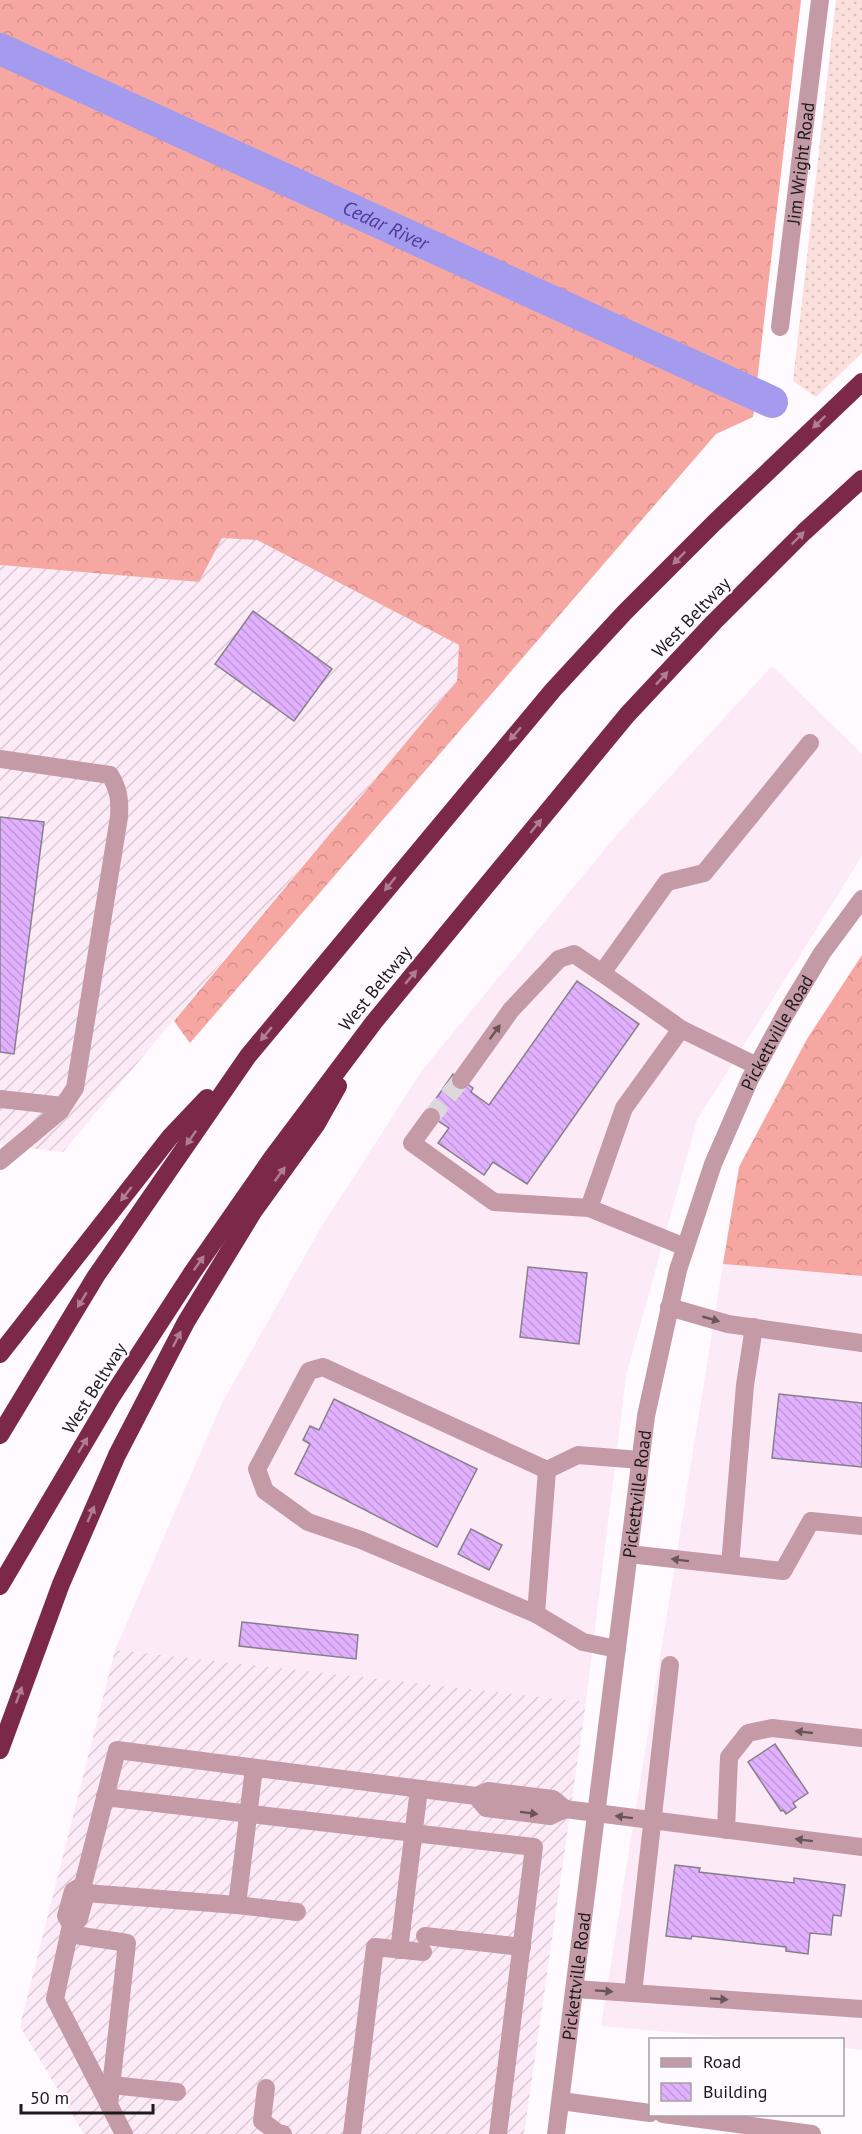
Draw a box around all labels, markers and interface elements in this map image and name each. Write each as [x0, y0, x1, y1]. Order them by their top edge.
street label: Jim Wright Road [781, 101, 819, 227]
water label: Cedar River [338, 194, 434, 257]
one-way arrow [812, 414, 826, 428]
one-way arrow [791, 531, 805, 546]
one-way arrow [673, 550, 687, 564]
street label: West Beltway [647, 571, 736, 662]
one-way arrow [655, 670, 669, 685]
one-way arrow [509, 726, 522, 741]
one-way arrow [529, 818, 542, 834]
one-way arrow [384, 876, 397, 892]
street label: West Beltway [334, 940, 417, 1035]
one-way arrow [405, 969, 417, 984]
street label: Pickettville Road [735, 970, 818, 1094]
one-way arrow [489, 1025, 501, 1041]
one-way arrow [259, 1026, 272, 1042]
one-way arrow [185, 1130, 197, 1146]
one-way arrow [274, 1166, 286, 1181]
one-way arrow [119, 1186, 132, 1202]
one-way arrow [193, 1255, 205, 1271]
one-way arrow [76, 1292, 87, 1308]
one-way arrow [702, 1315, 720, 1324]
one-way arrow [172, 1330, 182, 1347]
street label: West Beltway [57, 1338, 131, 1438]
street label: Pickettville Road [617, 1429, 656, 1559]
one-way arrow [78, 1437, 89, 1453]
one-way arrow [87, 1505, 97, 1523]
one-way arrow [670, 1555, 689, 1564]
one-way arrow [15, 1686, 25, 1704]
one-way arrow [794, 1727, 813, 1737]
one-way arrow [519, 1808, 538, 1818]
one-way arrow [615, 1812, 634, 1822]
one-way arrow [794, 1835, 813, 1845]
street label: Pickettville Road [556, 1911, 595, 2042]
one-way arrow [595, 1987, 614, 1996]
one-way arrow [709, 1994, 728, 2004]
legend [649, 2038, 844, 2116]
text: Road [703, 2050, 741, 2073]
scale bar [21, 2077, 153, 2115]
text: Building [703, 2080, 767, 2103]
text: 50 m [30, 2086, 69, 2109]

